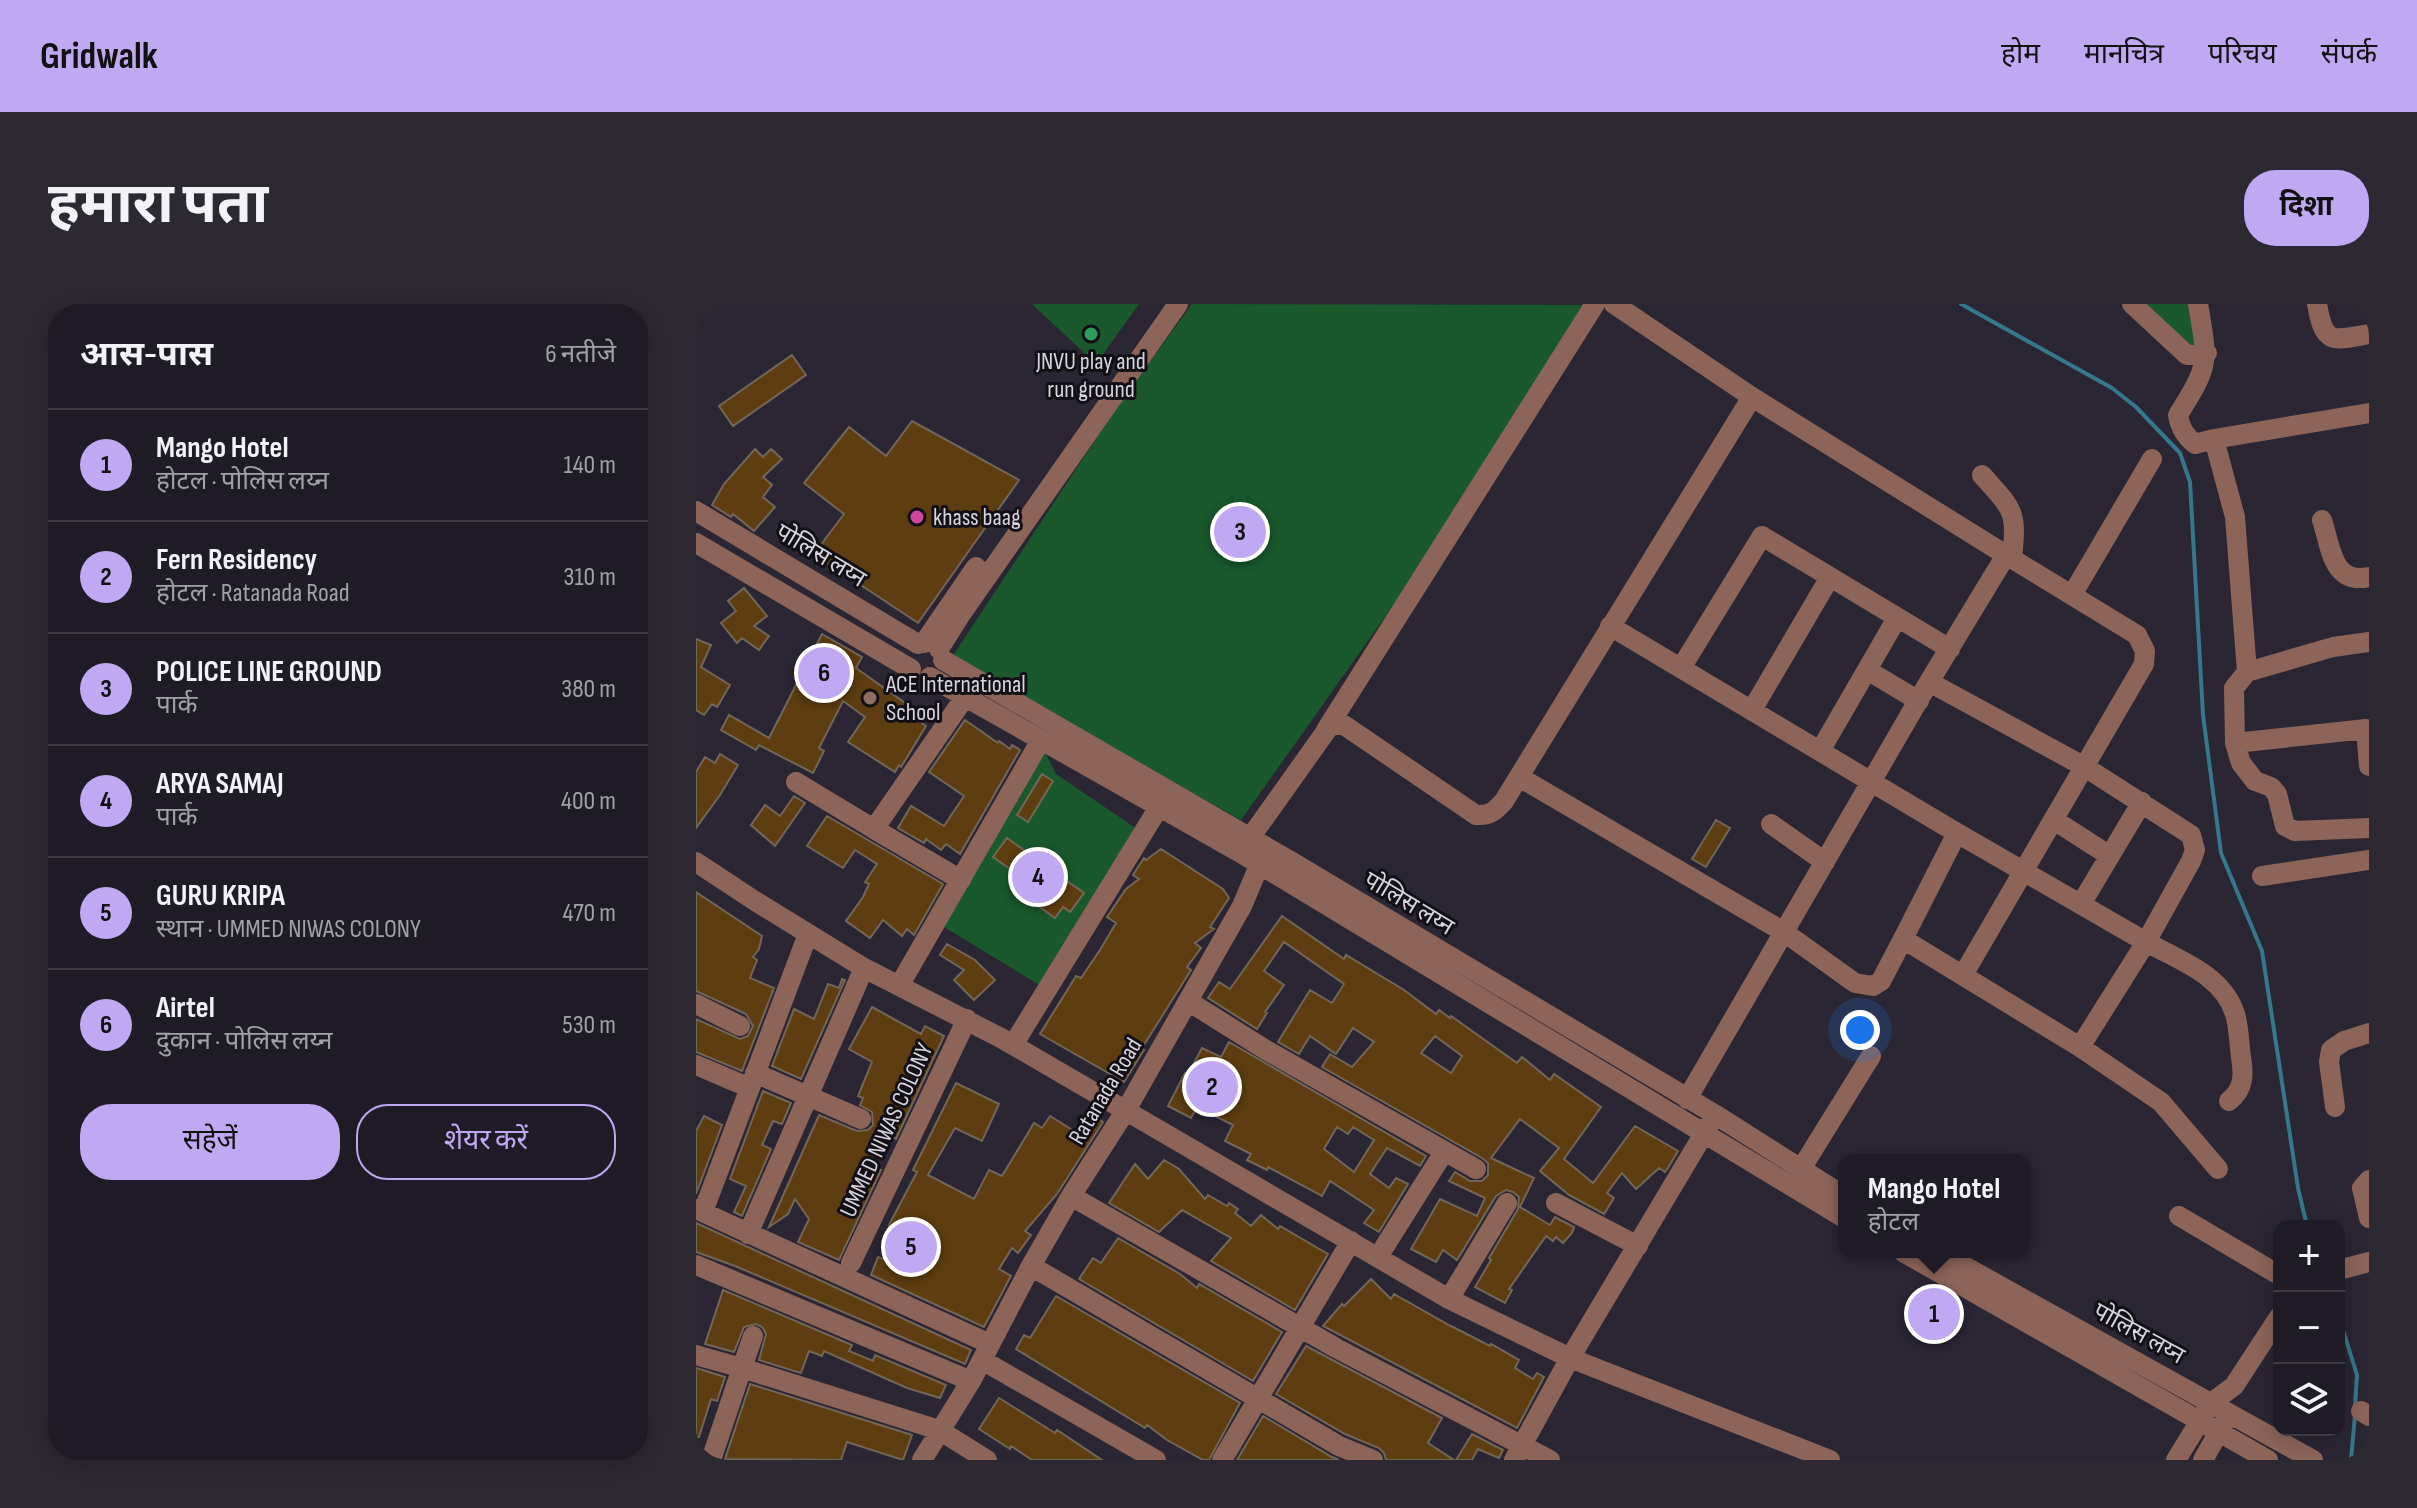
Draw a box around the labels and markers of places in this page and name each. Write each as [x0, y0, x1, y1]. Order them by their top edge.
marker: JNVU play and run ground [1082, 325, 1100, 343]
place label: JNVU play and run ground [1035, 347, 1146, 404]
pin: 3 [1214, 502, 1266, 562]
place label: khass baag [933, 503, 1020, 532]
marker: khass baag [908, 508, 926, 526]
pin: 6 [798, 643, 850, 703]
place label: ACE International School [885, 670, 1026, 727]
marker: ACE International School [861, 689, 879, 707]
pin: 4 [1012, 847, 1064, 907]
pin: 2 [1186, 1057, 1238, 1117]
pin: 5 [885, 1217, 937, 1277]
pin: 1 [1908, 1284, 1960, 1344]

